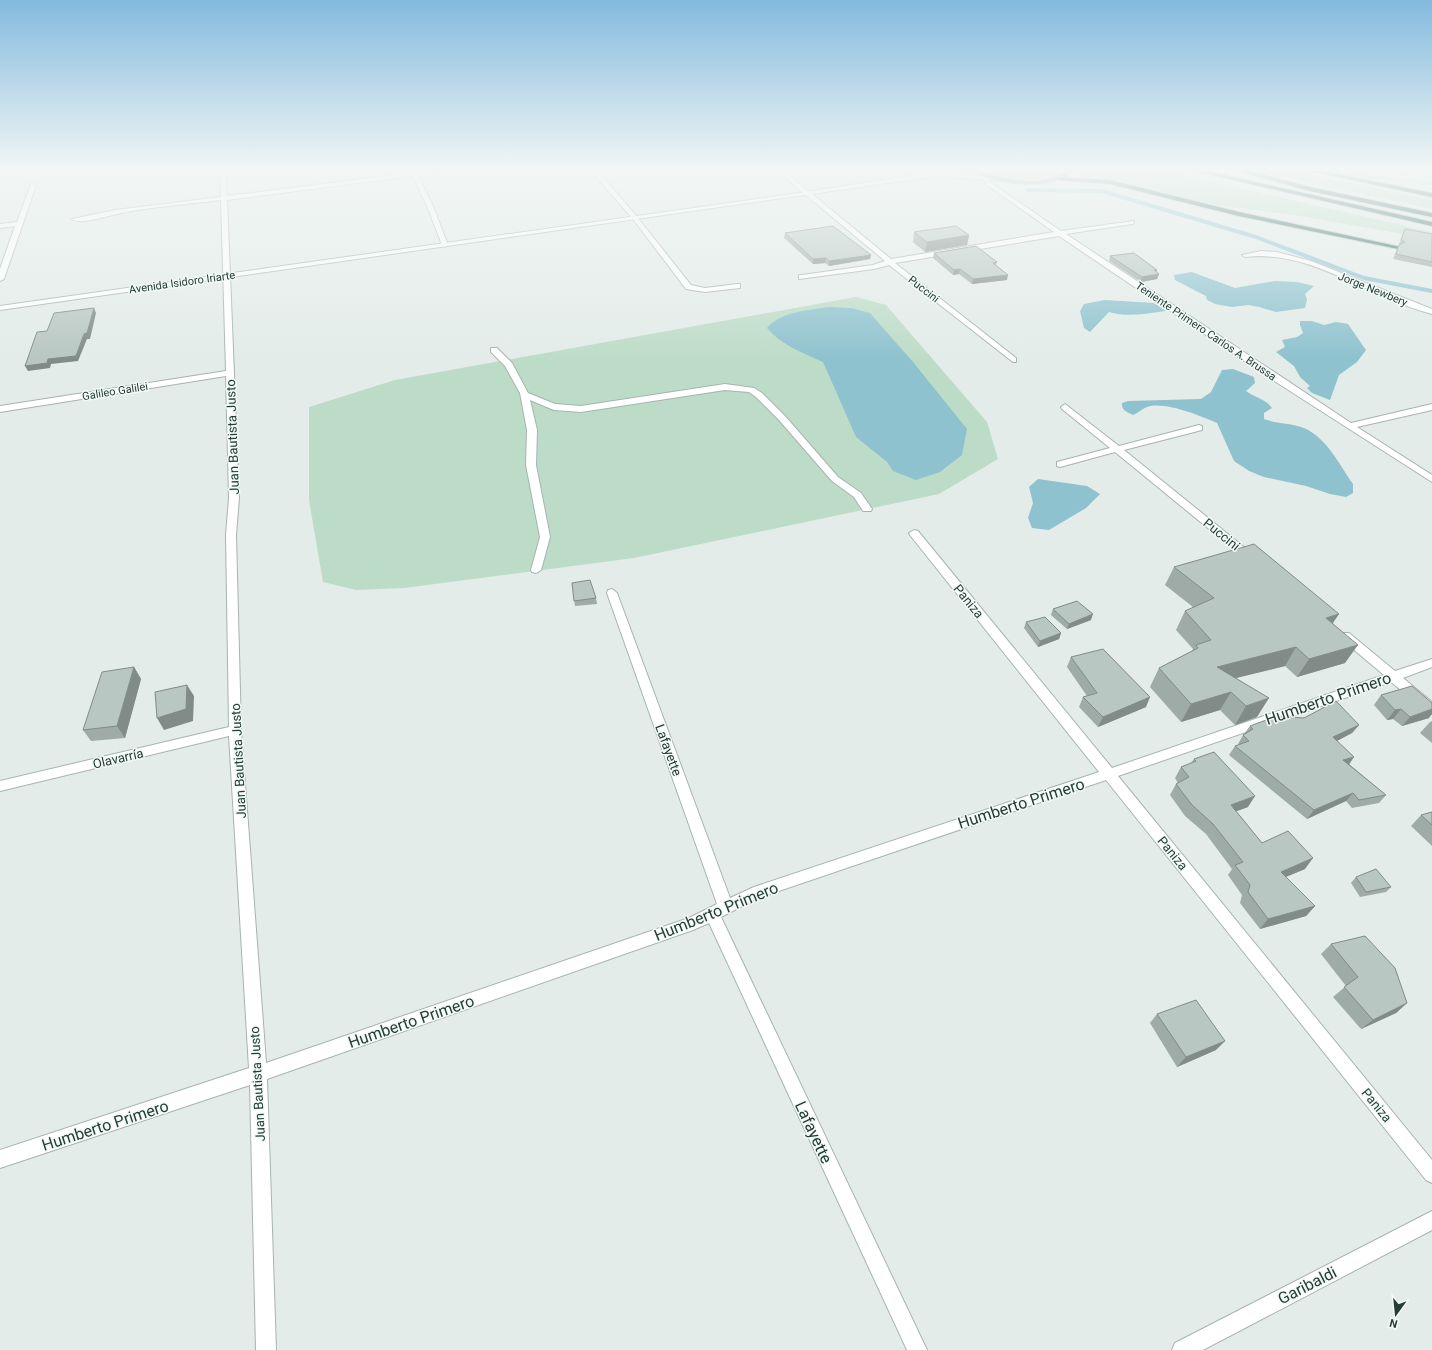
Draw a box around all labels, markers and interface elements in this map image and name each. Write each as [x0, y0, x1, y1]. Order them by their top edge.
street label: Avenida Isidoro Iriarte [128, 269, 236, 296]
street label: Jorge Newbery [1336, 270, 1410, 310]
street label: Puccini [906, 273, 942, 306]
street label: Teniente Primero Carlos A. Brussa [1133, 279, 1279, 384]
street label: Juan Bautista Justo [223, 379, 242, 495]
street label: Galileo Galilei [81, 380, 149, 403]
street label: Puccini [1200, 515, 1243, 554]
street label: Paniza [950, 581, 987, 621]
street label: Humberto Primero [1263, 668, 1394, 729]
street label: Juan Bautista Justo [228, 703, 249, 819]
street label: Lafayette [652, 722, 685, 778]
street label: Olavarría [91, 745, 145, 772]
street label: Humberto Primero [955, 774, 1087, 833]
street label: Paniza [1154, 833, 1191, 873]
street label: Humberto Primero [651, 878, 781, 945]
street label: Humberto Primero [346, 991, 477, 1052]
street label: Juan Bautista Justo [247, 1026, 268, 1142]
street label: Paniza [1358, 1085, 1395, 1125]
street label: Humberto Primero [39, 1096, 171, 1155]
street label: Lafayette [791, 1098, 836, 1166]
street label: Garibaldi [1275, 1263, 1340, 1308]
north arrow [1376, 1294, 1416, 1334]
text: N [1388, 1316, 1399, 1330]

